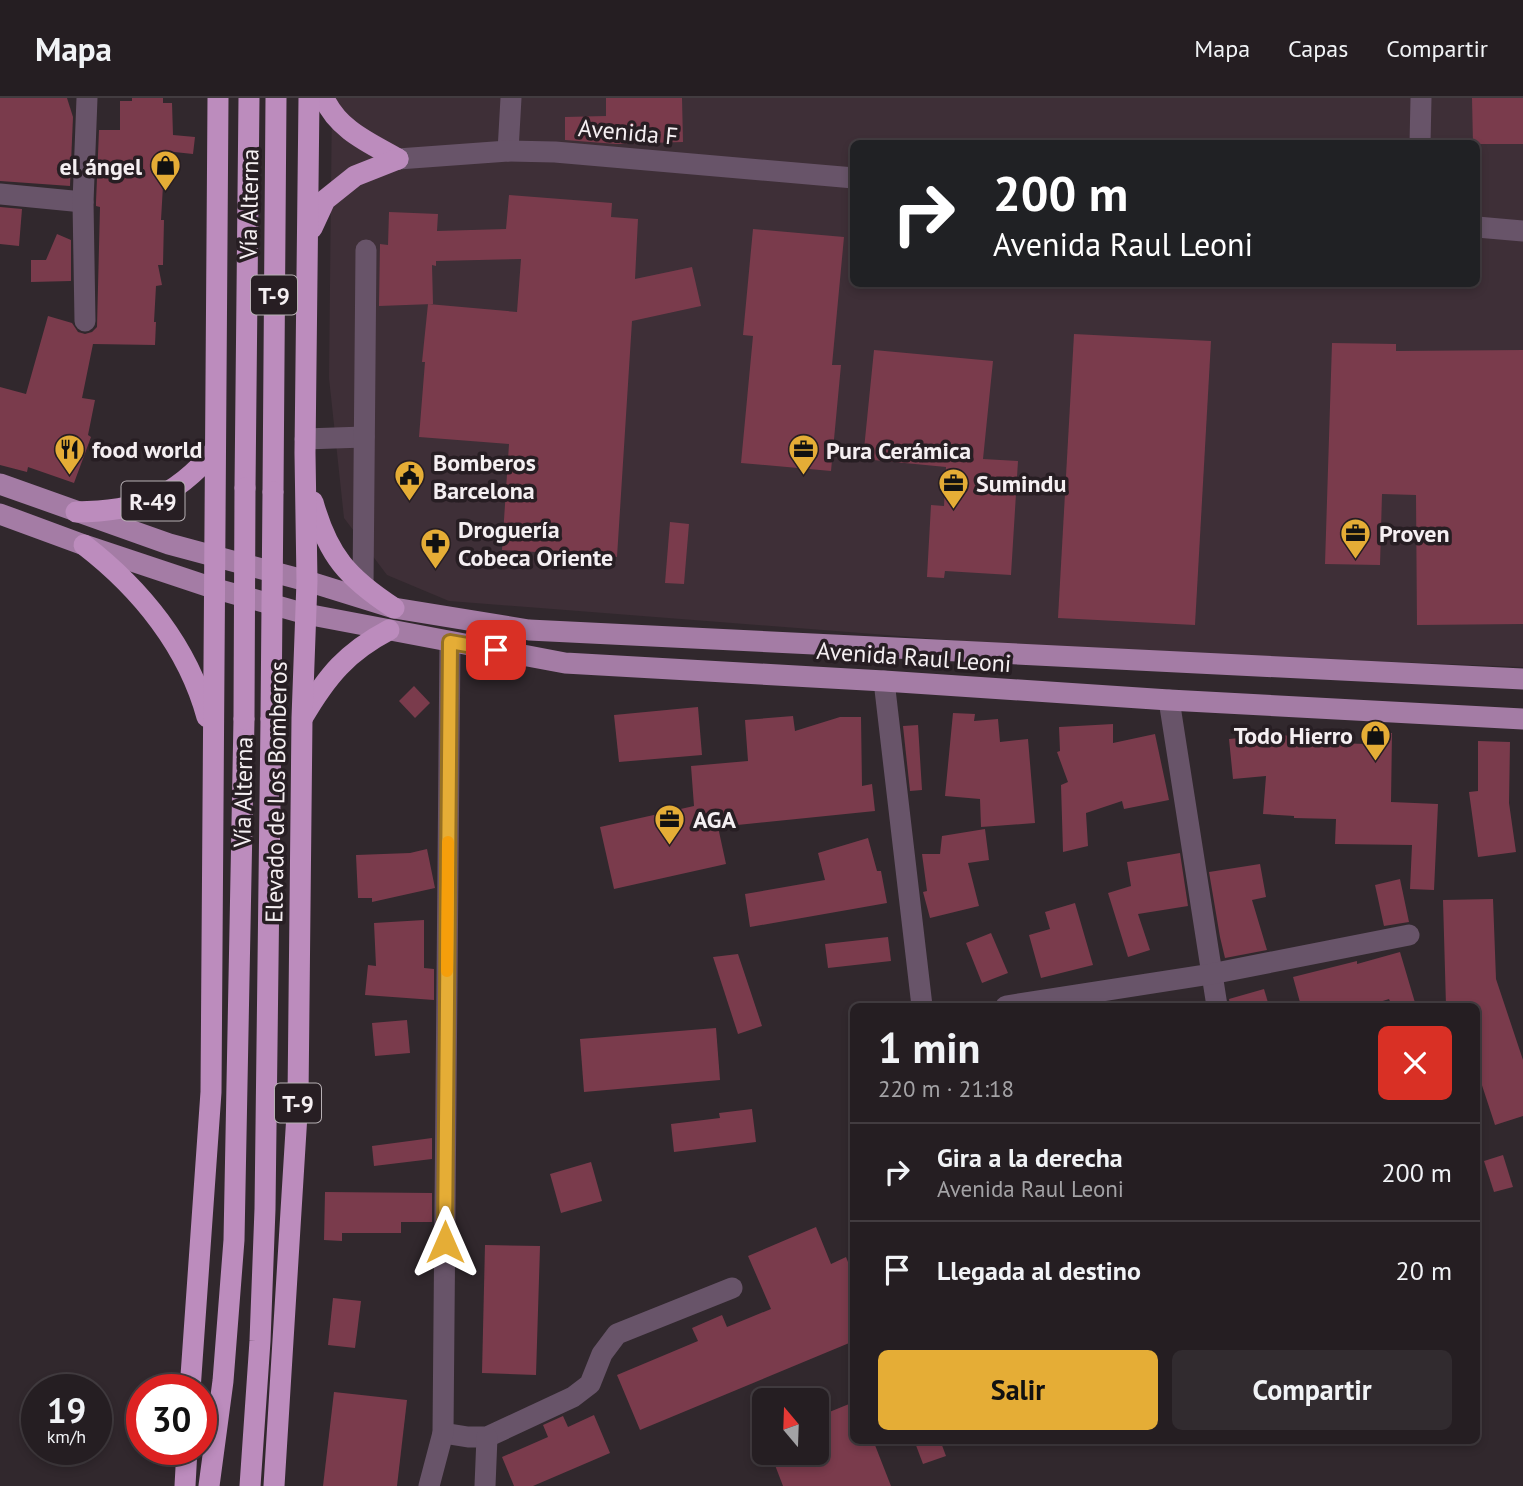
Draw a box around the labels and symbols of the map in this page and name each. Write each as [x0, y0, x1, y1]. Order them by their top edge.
street label: Avenida F [577, 112, 679, 152]
street label: Vía Alterna [233, 148, 265, 261]
shop icon: el ángel [148, 149, 182, 193]
place label: el ángel [60, 151, 143, 182]
road number: T-9 [251, 276, 297, 314]
restaurant icon: food world [52, 432, 86, 476]
office icon: Pura Cerámica [786, 433, 820, 477]
place label: food world [92, 434, 202, 465]
place label: Pura Cerámica [826, 435, 971, 466]
place label: Bomberos Barcelona [433, 447, 536, 506]
public building icon: Bomberos Barcelona [393, 459, 427, 503]
office icon: Sumindu [936, 466, 970, 510]
place label: Sumindu [976, 468, 1066, 499]
road number: R-49 [122, 482, 184, 520]
place label: Droguería Cobeca Oriente [458, 514, 613, 573]
office icon: Proven [1339, 516, 1373, 560]
place label: Proven [1379, 518, 1450, 549]
pharmacy icon: Droguería Cobeca Oriente [418, 526, 452, 570]
pin [466, 620, 526, 680]
street label: Avenida Raul Leoni [816, 635, 1012, 679]
street label: Elevado de Los Bomberos [258, 661, 294, 923]
shop icon: Todo Hierro [1359, 718, 1393, 762]
place label: Todo Hierro [1234, 720, 1353, 751]
street label: Vía Alterna [227, 736, 259, 849]
office icon: AGA [653, 802, 687, 846]
place label: AGA [693, 804, 736, 835]
road number: T-9 [275, 1084, 321, 1122]
position arrow [408, 1205, 482, 1279]
speed limit sign: 30 [126, 1374, 217, 1465]
north arrow [752, 1388, 830, 1465]

